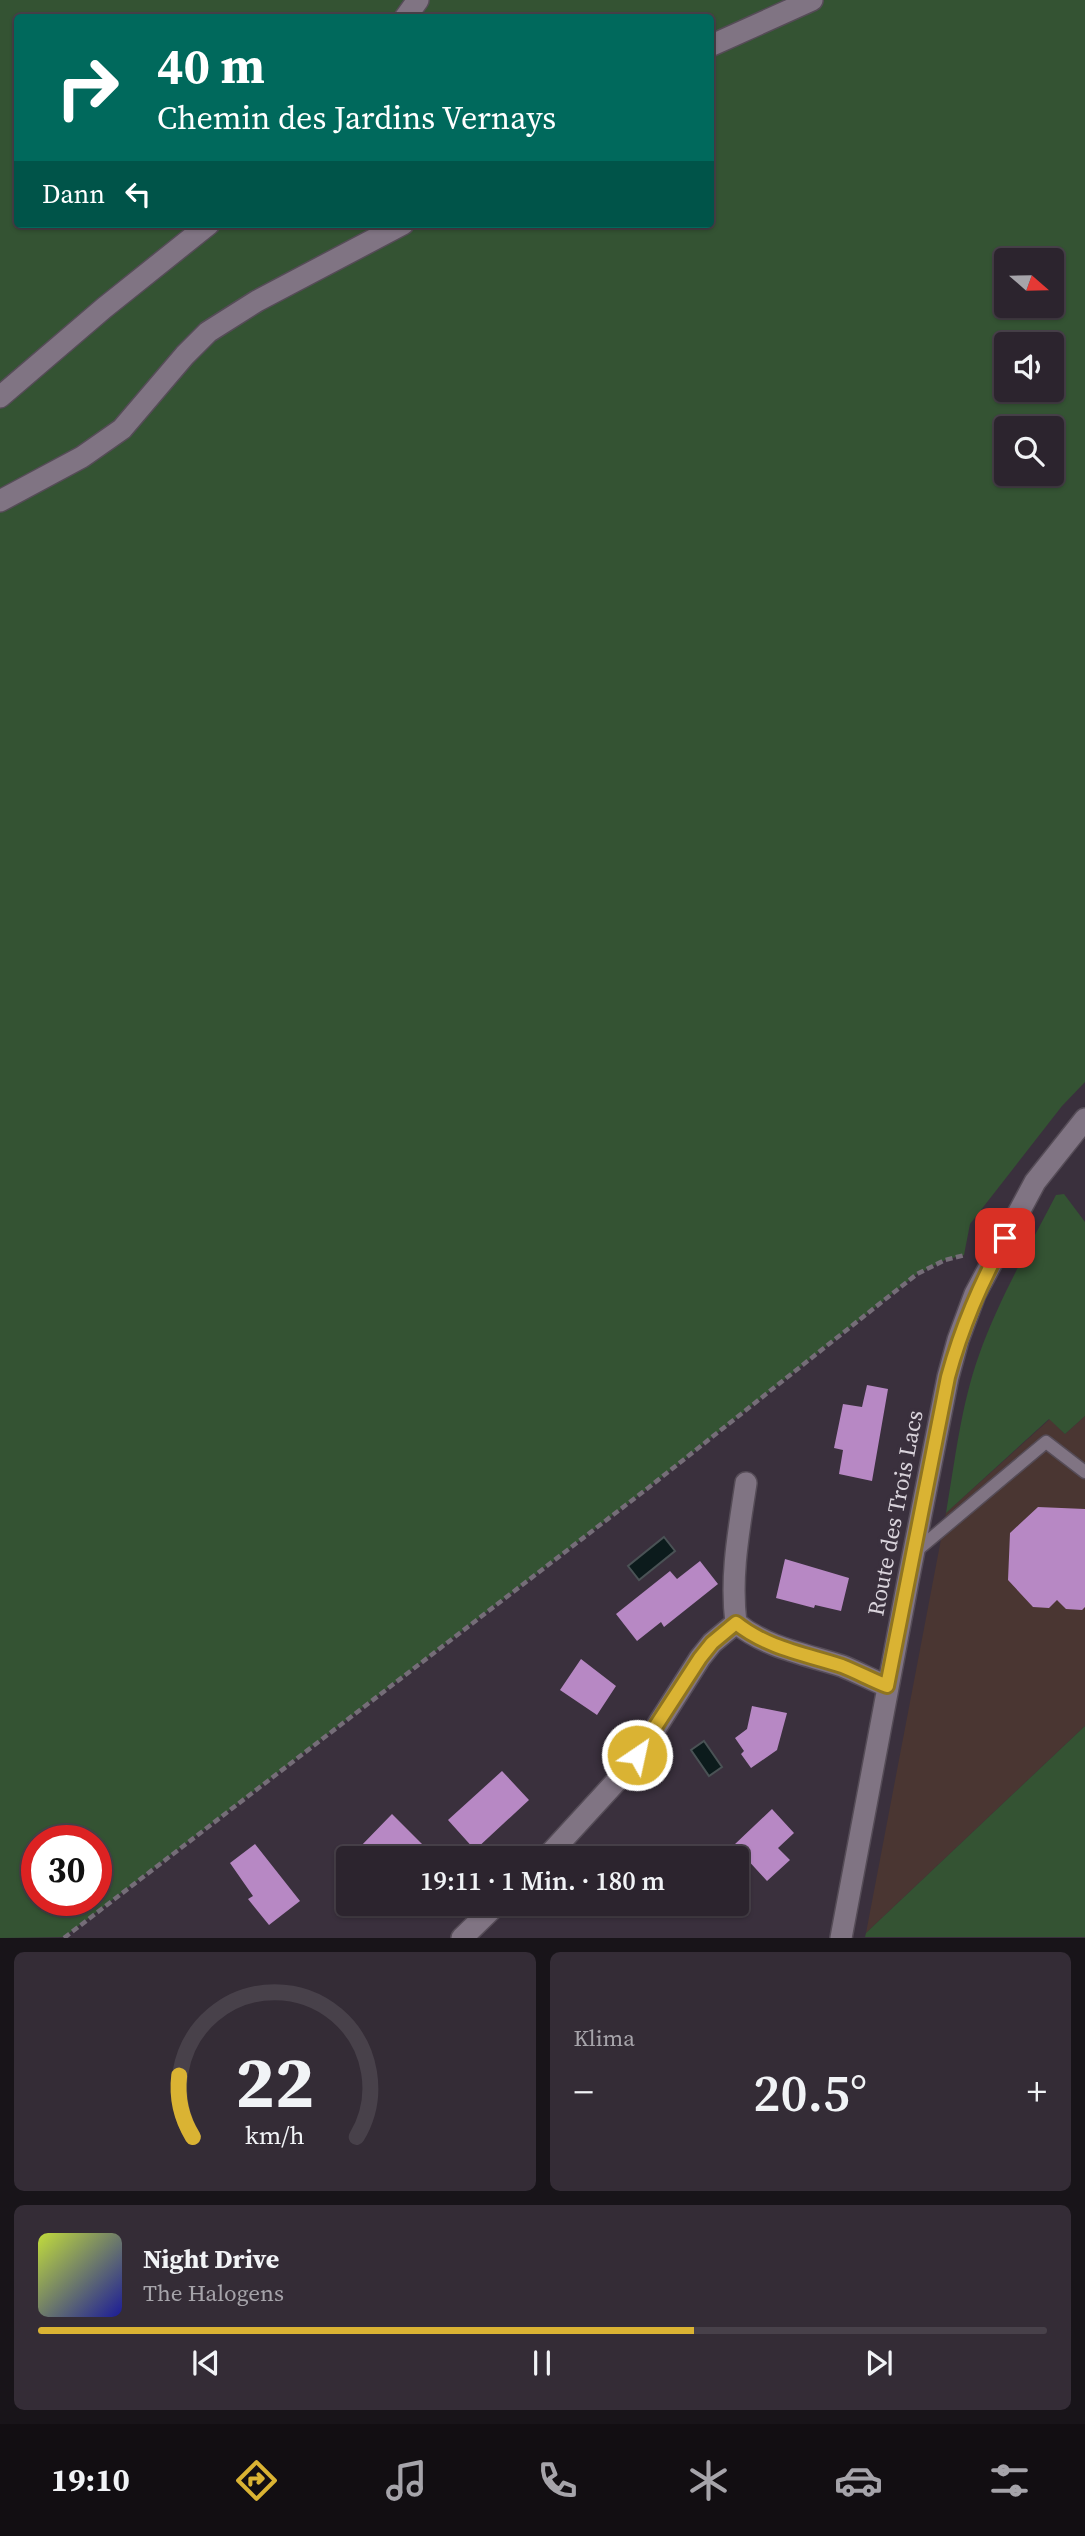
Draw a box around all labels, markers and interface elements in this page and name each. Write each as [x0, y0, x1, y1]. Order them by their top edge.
text: 40 m [157, 32, 265, 99]
icon: right [42, 42, 133, 133]
text: Chemin des Jardins Vernays [157, 96, 556, 140]
icon: left [119, 175, 157, 213]
text: Dann [42, 176, 105, 212]
north arrow [994, 248, 1064, 318]
map controls [994, 248, 1064, 486]
button: sound [994, 332, 1064, 402]
button: search [994, 416, 1064, 486]
pin [975, 1208, 1035, 1268]
icon: arrive [986, 1219, 1024, 1257]
street label: Route des Trois Lacs [859, 1407, 931, 1619]
position arrow [600, 1718, 674, 1792]
speed limit sign: 30 [21, 1825, 112, 1916]
text: 19:11 · 1 Min. · 180 m [420, 1863, 665, 1899]
text: Klima [574, 2022, 635, 2054]
text: 22 [235, 2033, 314, 2132]
text: 20.5° [753, 2057, 867, 2128]
text: − [574, 2066, 594, 2118]
text: + [1027, 2066, 1047, 2118]
text: km/h [245, 2118, 305, 2152]
text: Night Drive [143, 2241, 279, 2277]
text: The Halogens [143, 2277, 284, 2309]
icon: previous [187, 2344, 225, 2382]
icon: pause [523, 2344, 561, 2382]
icon: next [860, 2344, 898, 2382]
icon: directions [232, 2456, 281, 2505]
icon: music [382, 2456, 431, 2505]
icon: phone [533, 2456, 582, 2505]
icon: climate [684, 2456, 733, 2505]
icon: car [834, 2456, 883, 2505]
icon: filters [985, 2456, 1034, 2505]
text: 19:10 [51, 2458, 130, 2502]

